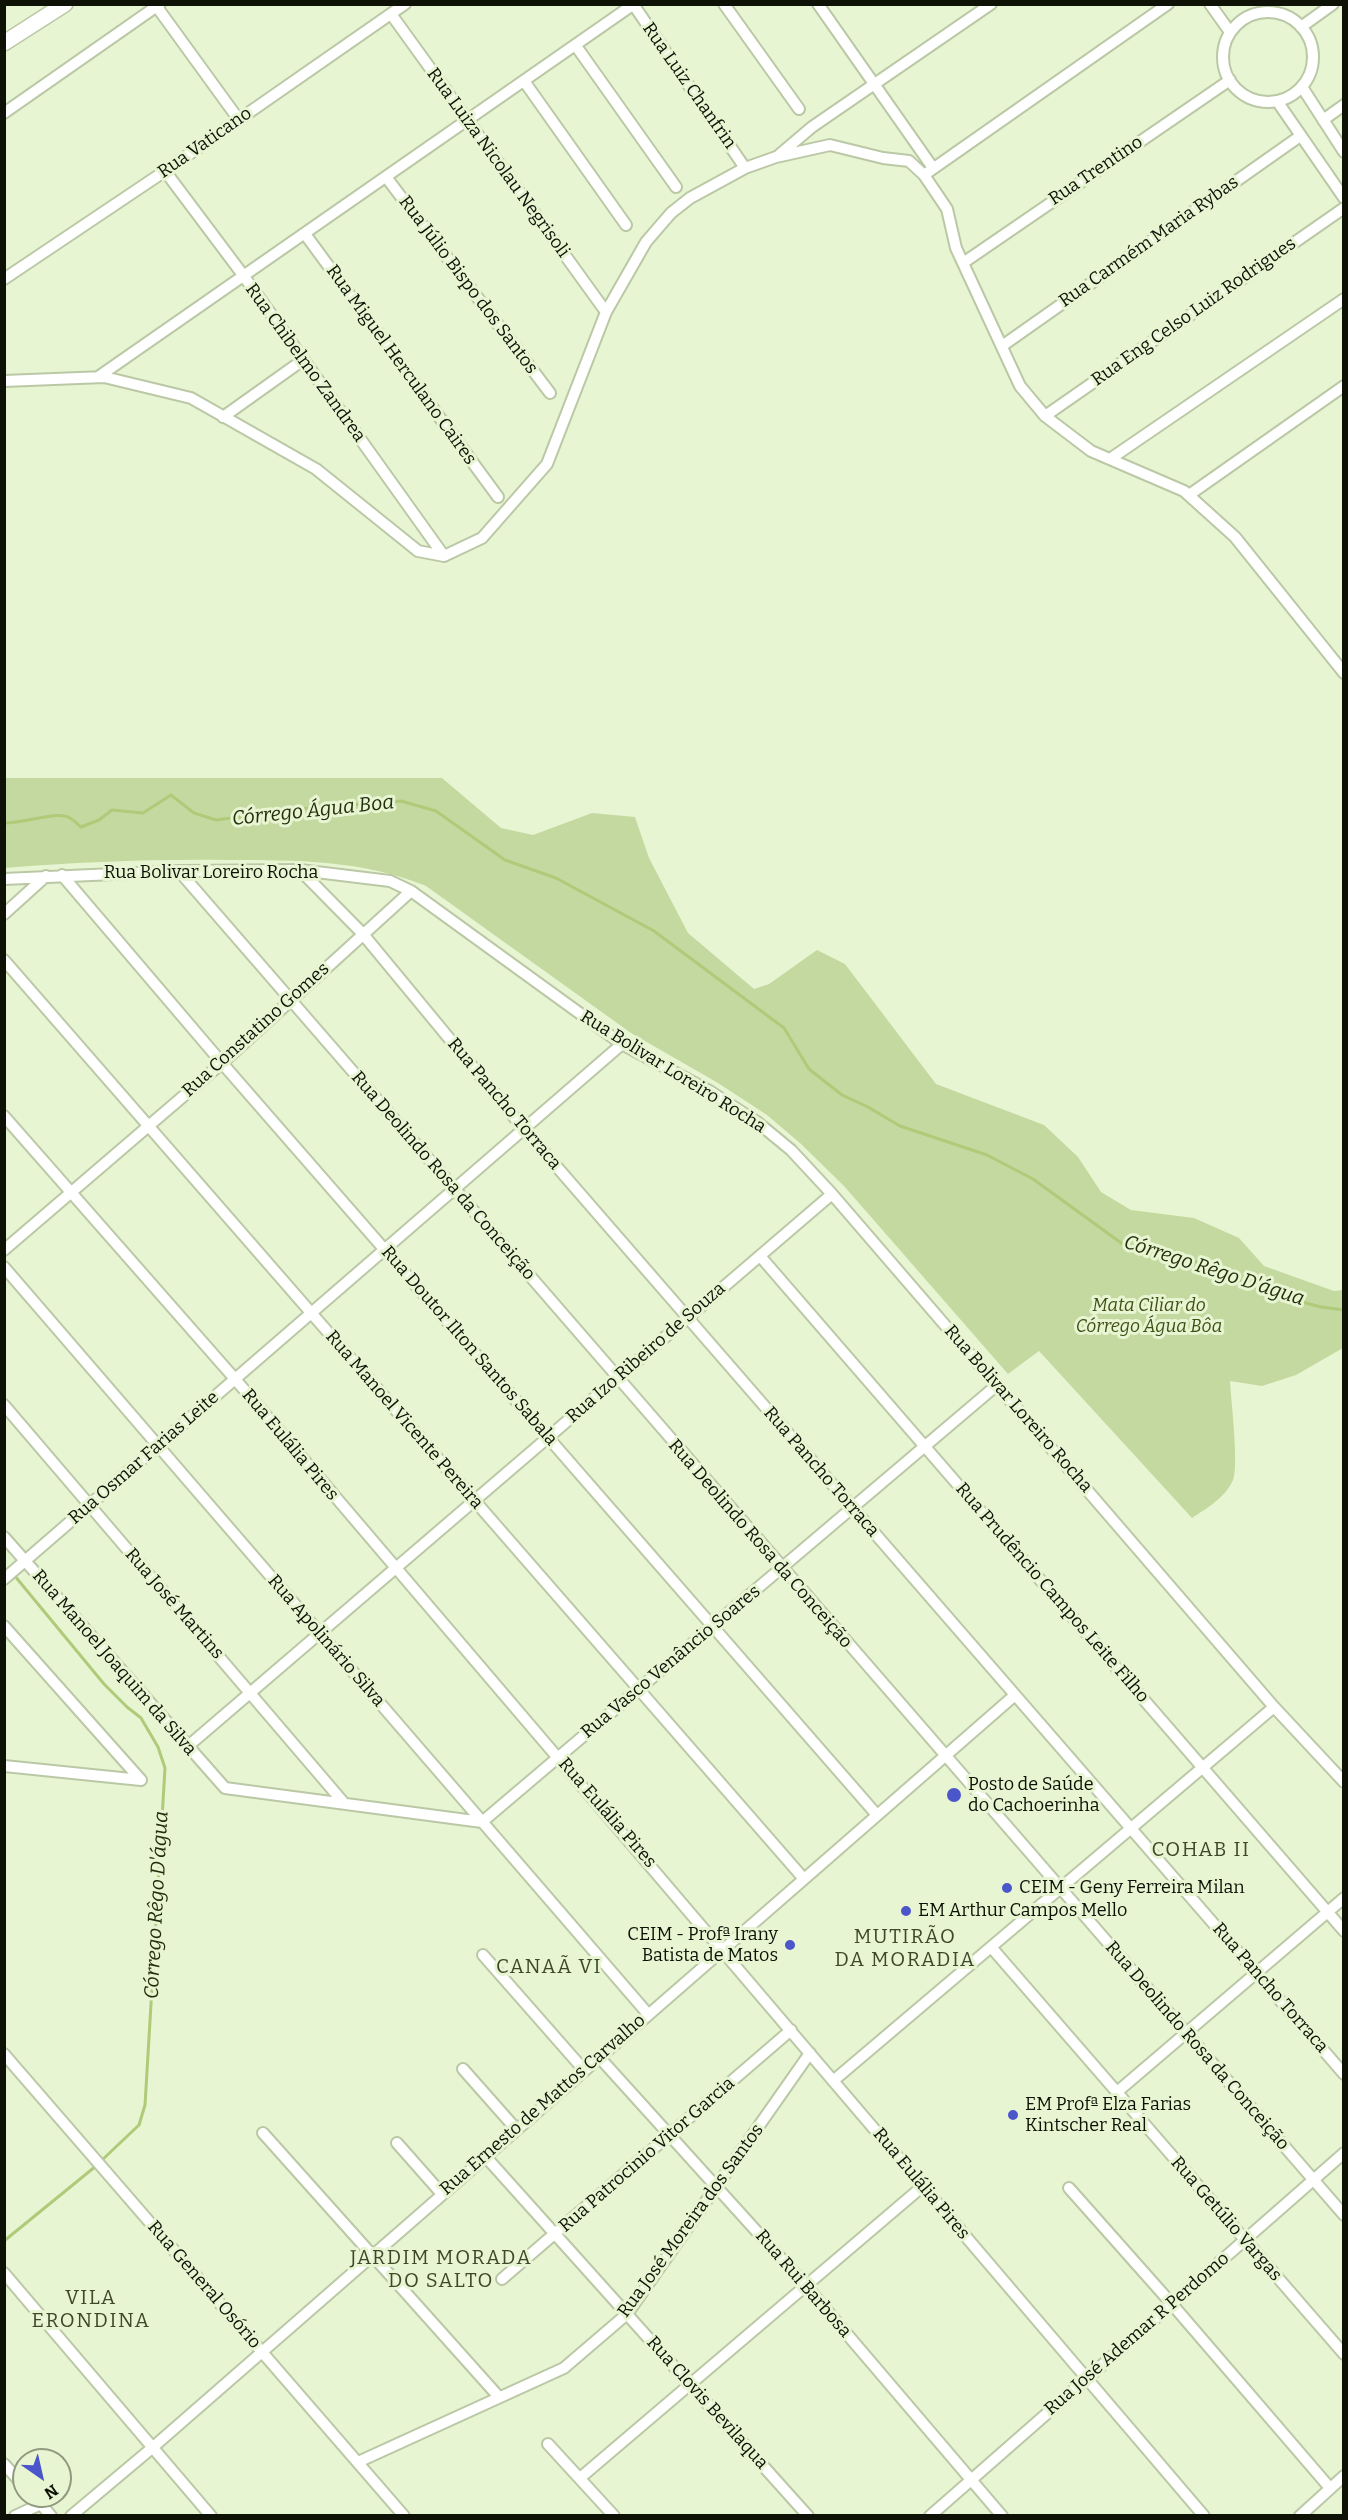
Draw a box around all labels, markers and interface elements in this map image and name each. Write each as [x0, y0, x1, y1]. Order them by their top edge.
street label: Rua Luiz Chanfrin [637, 19, 741, 153]
street label: Rua Luiza Nicolau Negrisoli [422, 64, 574, 262]
street label: Rua Vaticano [154, 103, 256, 183]
street label: Rua Trentino [1045, 132, 1147, 210]
street label: Rua Carmém Maria Rybas [1055, 172, 1243, 312]
street label: Rua Júlio Bispo dos Santos [394, 192, 542, 378]
street label: Rua Eng Celso Luiz Rodrigues [1088, 233, 1300, 391]
street label: Rua Miguel Herculano Caires [321, 261, 481, 469]
street label: Rua Chibelmo Zandrea [240, 280, 370, 446]
water label: Córrego Água Boa [231, 791, 395, 831]
street label: Rua Bolivar Loreiro Rocha [104, 862, 318, 884]
street label: Rua Constatino Gomes [178, 958, 334, 1102]
street label: Rua Bolivar Loreiro Rocha [576, 1006, 770, 1138]
street label: Rua Pancho Torraca [443, 1034, 565, 1174]
street label: Rua Deolindo Rosa da Conceição [346, 1067, 540, 1285]
water label: Córrego Rêgo D'água [1121, 1230, 1307, 1312]
street label: Rua Doutor Ilton Santos Sabala [376, 1242, 562, 1450]
street label: Rua Izo Ribeiro de Souza [562, 1278, 730, 1428]
park label: Mata Ciliar do Córrego Água Bôa [1076, 1295, 1222, 1338]
street label: Rua Bolivar Loreiro Rocha [939, 1321, 1097, 1497]
street label: Rua Manoel Vicente Pereira [321, 1326, 487, 1514]
street label: Rua Eulália Pires [237, 1385, 343, 1505]
street label: Rua Osmar Farias Leite [64, 1387, 224, 1529]
street label: Rua Pancho Torraca [759, 1403, 883, 1541]
street label: Rua Deolindo Rosa da Conceição [663, 1435, 857, 1653]
street label: Rua Prudêncio Campos Leite Filho [951, 1479, 1153, 1707]
street label: Rua José Martins [120, 1544, 228, 1664]
street label: Rua Manoel Joaquim da Silva [27, 1566, 201, 1760]
street label: Rua Apolinário Silva [263, 1571, 389, 1711]
street label: Rua Vasco Venâncio Soares [577, 1581, 765, 1743]
street label: Rua Eulália Pires [553, 1754, 661, 1872]
place label: Posto de Saúde do Cachoerinha [968, 1774, 1100, 1816]
marker: Posto de Saúde do Cachoerinha [945, 1786, 963, 1804]
water label: Córrego Rêgo D'água [140, 1810, 174, 2000]
district label: COHAB II [1151, 1838, 1251, 1862]
place label: CEIM - Geny Ferreira Milan [1019, 1877, 1245, 1899]
marker: CEIM - Geny Ferreira Milan [1000, 1881, 1014, 1895]
place label: EM Arthur Campos Mello [918, 1900, 1127, 1922]
marker: EM Arthur Campos Mello [899, 1904, 913, 1918]
street label: Rua Pancho Torraca [1208, 1919, 1332, 2057]
place label: CEIM - Profª Irany Batista de Matos [627, 1924, 778, 1966]
district label: MUTIRÃO DA MORADIA [834, 1925, 976, 1972]
street label: Rua Deolindo Rosa da Conceição [1100, 1937, 1294, 2155]
marker: CEIM - Profª Irany Batista de Matos [783, 1938, 797, 1952]
district label: CANAÃ VI [496, 1955, 602, 1979]
street label: Rua Ernesto de Mattos Carvalho [436, 2010, 650, 2200]
street label: Rua Patrocinio Vitor Garcia [555, 2073, 739, 2237]
place label: EM Profª Elza Farias Kintscher Real [1025, 2094, 1191, 2136]
marker: EM Profª Elza Farias Kintscher Real [1006, 2108, 1020, 2122]
street label: Rua José Moreira dos Santos [613, 2120, 769, 2322]
street label: Rua Eulália Pires [868, 2124, 974, 2244]
street label: Rua Getúlio Vargas [1166, 2152, 1286, 2286]
street label: Rua General Osório [143, 2217, 265, 2353]
street label: Rua Rui Barbosa [750, 2226, 856, 2342]
district label: JARDIM MORADA DO SALTO [350, 2246, 532, 2293]
street label: Rua José Ademar R Perdomo [1040, 2248, 1234, 2420]
district label: VILA ERONDINA [32, 2286, 150, 2333]
street label: Rua Clovis Bevilaqua [642, 2332, 772, 2474]
north arrow [12, 2448, 72, 2508]
text: N [41, 2480, 62, 2503]

